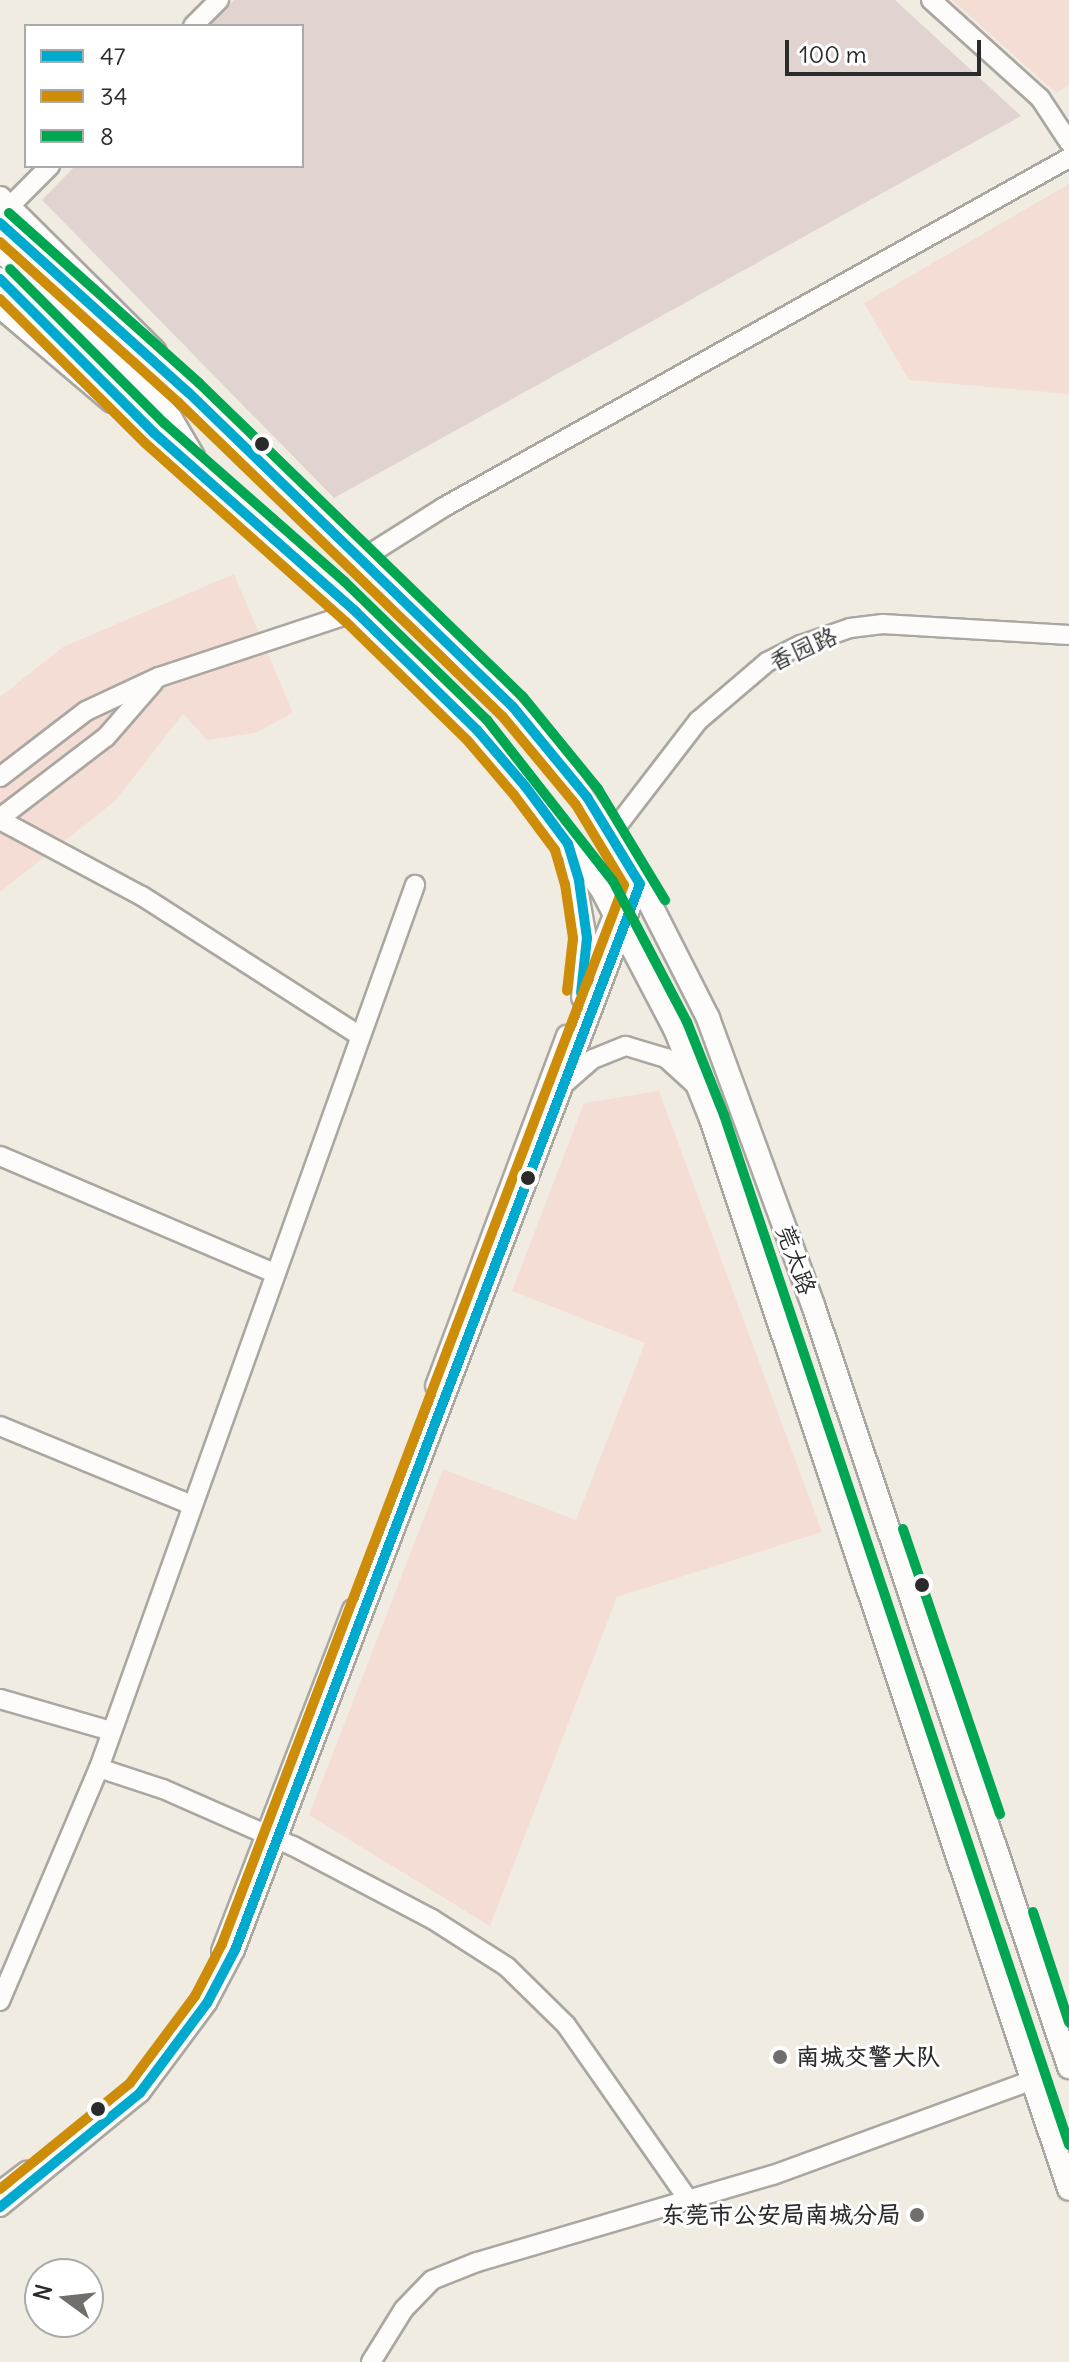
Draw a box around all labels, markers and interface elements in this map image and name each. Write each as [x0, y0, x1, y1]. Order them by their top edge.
legend [24, 24, 304, 168]
scale bar [789, 24, 985, 74]
text: 100 m [799, 39, 867, 69]
text: 47 [100, 41, 125, 71]
text: 34 [100, 81, 128, 111]
text: 8 [100, 121, 114, 151]
unlabelled marker [254, 436, 270, 452]
street label: 香园路 [764, 621, 842, 677]
unlabelled marker [520, 1170, 536, 1186]
street label: 莞太路 [770, 1221, 822, 1299]
unlabelled marker [914, 1577, 930, 1593]
place label: 南城交警大队 [796, 2043, 940, 2071]
marker: 南城交警大队 [771, 2048, 789, 2066]
unlabelled marker [90, 2101, 106, 2117]
place label: 东莞市公安局南城分局 [661, 2201, 901, 2229]
marker: 东莞市公安局南城分局 [908, 2206, 926, 2224]
north arrow [24, 2258, 104, 2338]
text: N [27, 2281, 58, 2303]

